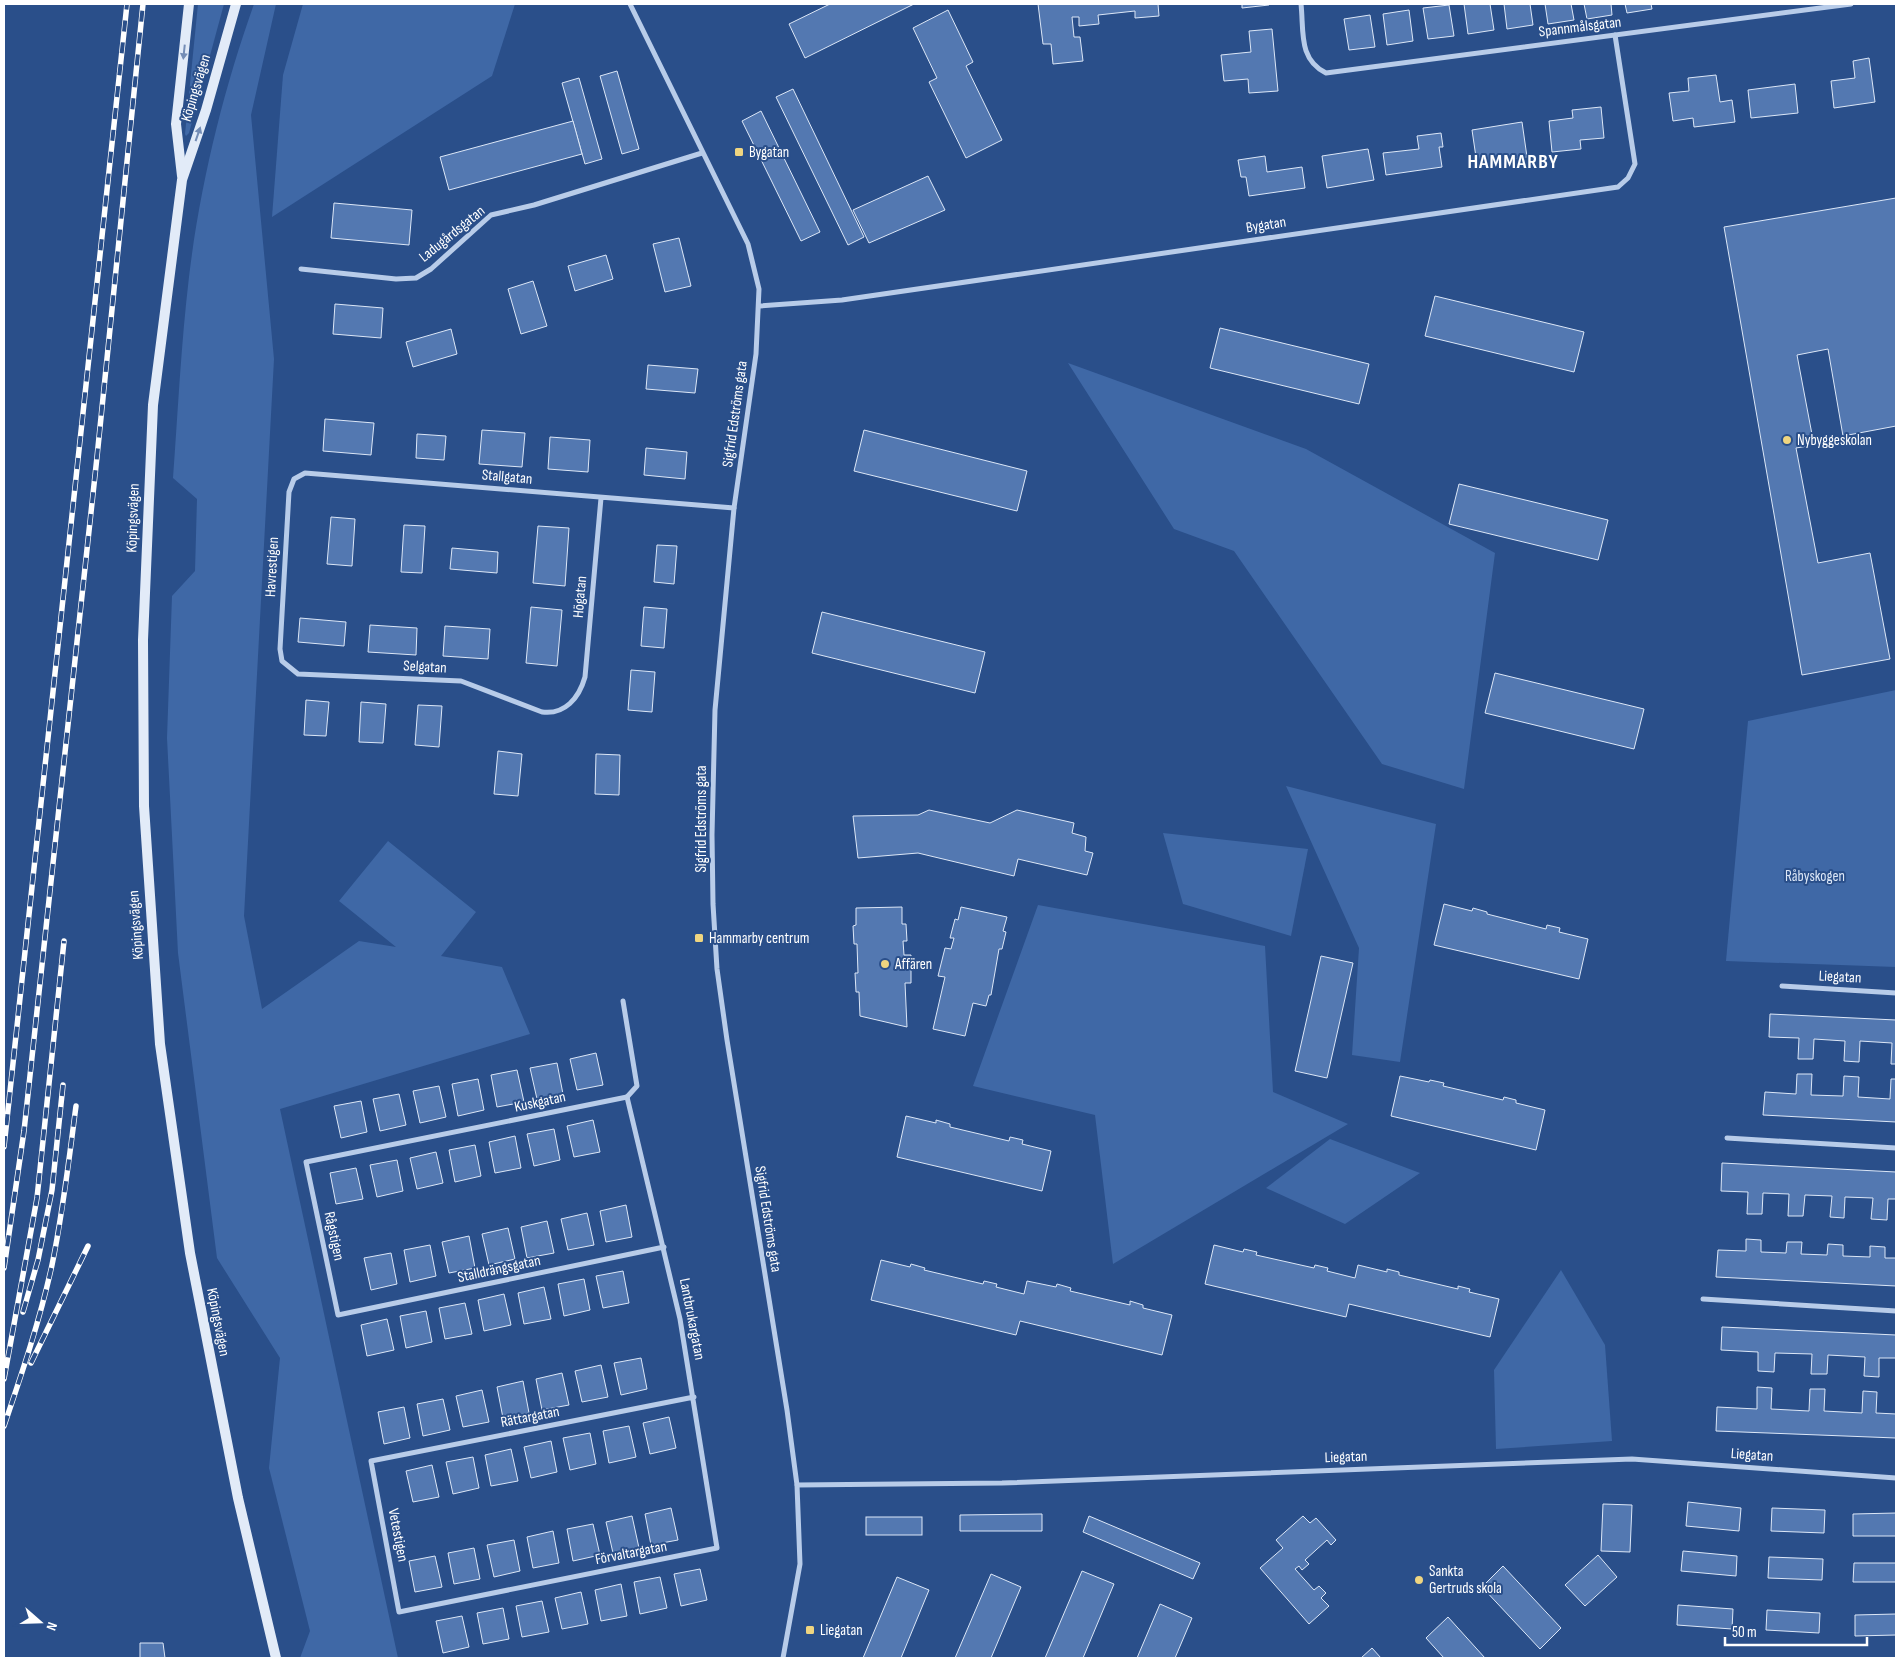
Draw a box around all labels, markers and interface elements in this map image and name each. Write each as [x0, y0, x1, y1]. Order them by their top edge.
street label: Spannmålsgatan [1538, 13, 1622, 41]
one-way arrow [180, 44, 188, 60]
street label: Köpingsvägen [177, 52, 215, 124]
one-way arrow [194, 126, 202, 141]
place label: Bygatan [749, 143, 789, 162]
marker: Bygatan [733, 146, 745, 158]
district label: HAMMARBY [1467, 150, 1559, 174]
street label: Ladugårdsgatan [415, 202, 489, 266]
street label: Bygatan [1245, 212, 1287, 238]
street label: Sigfrid Edströms gata [718, 359, 752, 468]
place label: Nybyggeskolan [1797, 431, 1872, 450]
marker: Nybyggeskolan [1781, 434, 1793, 446]
street label: Stallgatan [481, 465, 533, 489]
street label: Köpingsvägen [122, 483, 144, 553]
street label: Havrestigen [261, 536, 283, 598]
street label: Högatan [569, 575, 591, 619]
street label: Selgatan [403, 656, 447, 678]
street label: Sigfrid Edströms gata [692, 765, 711, 873]
park label: Råbyskogen [1785, 867, 1845, 886]
street label: Köpingsvägen [124, 890, 148, 960]
place label: Hammarby centrum [709, 929, 809, 948]
marker: Hammarby centrum [693, 932, 705, 944]
place label: Affären [894, 955, 932, 974]
marker: Affären [879, 958, 891, 970]
street label: Liegatan [1818, 966, 1862, 988]
street label: Kuskgatan [513, 1087, 567, 1117]
street label: Sigfrid Edströms gata [750, 1165, 786, 1274]
street label: Rågstigen [320, 1210, 348, 1262]
street label: Stalldrängsgatan [456, 1251, 542, 1287]
street label: Lantbrukargatan [675, 1277, 709, 1361]
street label: Köpingsvägen [202, 1286, 234, 1358]
street label: Rättargatan [499, 1402, 561, 1432]
street label: Liegatan [1730, 1444, 1774, 1466]
street label: Liegatan [1324, 1447, 1368, 1467]
street label: Vetestigen [384, 1507, 412, 1563]
street label: Förvaltargatan [593, 1537, 669, 1569]
place label: Sankta Gertruds skola [1429, 1562, 1502, 1598]
marker: Sankta Gertruds skola [1413, 1574, 1425, 1586]
north arrow [15, 1597, 65, 1647]
scale bar [1725, 1614, 1868, 1646]
text: N [42, 1620, 61, 1633]
place label: Liegatan [820, 1621, 863, 1640]
text: 50 m [1732, 1623, 1757, 1642]
marker: Liegatan [804, 1624, 816, 1636]

